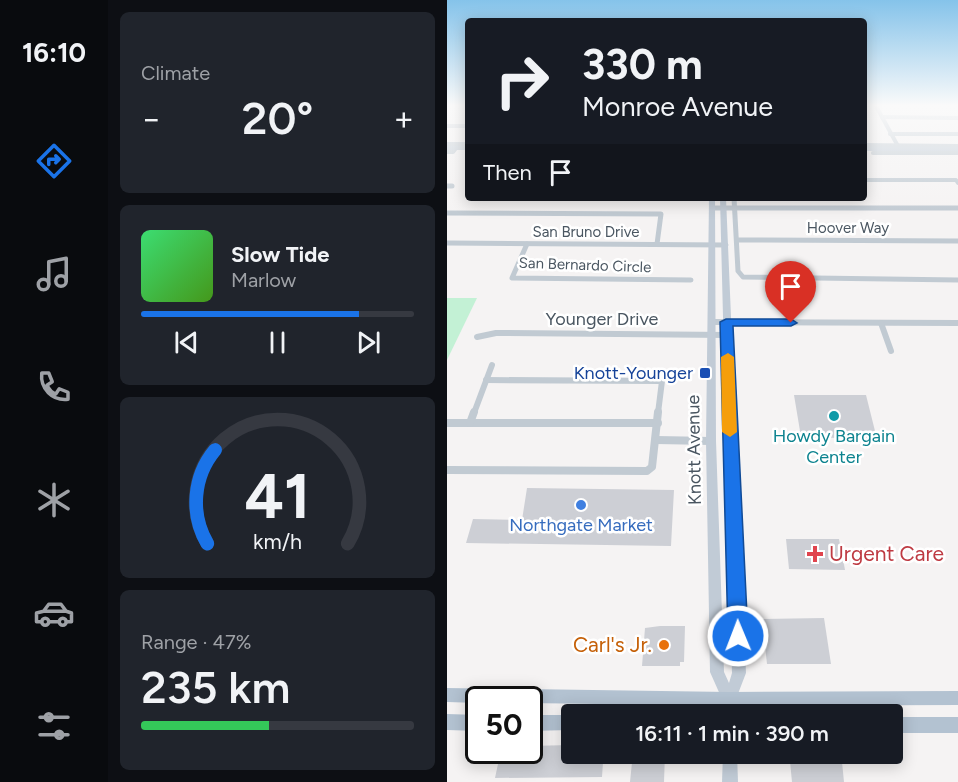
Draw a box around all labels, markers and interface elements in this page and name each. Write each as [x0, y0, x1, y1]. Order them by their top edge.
text: 16:10 [22, 36, 86, 69]
text: 330 m [582, 39, 703, 90]
icon: right [483, 42, 561, 120]
text: Climate [141, 61, 210, 85]
text: Monroe Avenue [582, 90, 773, 123]
text: 20° [242, 91, 313, 145]
text: − [141, 99, 162, 138]
text: + [393, 99, 414, 138]
icon: directions [33, 140, 75, 182]
icon: arrive [544, 156, 577, 189]
text: Then [483, 159, 532, 186]
street label: Hoover Way [807, 219, 889, 237]
street label: San Bruno Drive [532, 223, 640, 241]
text: Slow Tide [231, 241, 330, 268]
icon: music [33, 253, 75, 295]
street label: San Bernardo Circle [518, 254, 652, 276]
pin [765, 261, 816, 323]
text: Marlow [231, 268, 296, 292]
icon: arrive [774, 270, 807, 303]
street label: Younger Drive [546, 308, 659, 330]
icon: previous [170, 326, 203, 359]
icon: pause [261, 326, 294, 359]
icon: next [352, 326, 385, 359]
place label: Knott-Younger [574, 362, 693, 384]
icon: phone [33, 366, 75, 408]
marker: Knott-Younger [698, 366, 712, 380]
street label: Knott Avenue [682, 394, 706, 505]
marker: Howdy Bargain Center [827, 409, 841, 423]
place label: Howdy Bargain Center [773, 425, 895, 468]
text: 41 [245, 459, 310, 534]
icon: climate [33, 479, 75, 521]
marker: Northgate Market [574, 498, 588, 512]
place label: Northgate Market [509, 514, 653, 536]
text: km/h [253, 530, 302, 555]
place label: Urgent Care [829, 541, 944, 566]
marker: Urgent Care [806, 545, 824, 563]
icon: car [33, 592, 75, 634]
position arrow [706, 604, 770, 668]
text: Range · 47% [141, 630, 251, 654]
place label: Carl's Jr. [573, 632, 652, 657]
marker: Carl's Jr. [657, 638, 671, 652]
text: 235 km [141, 660, 291, 714]
speed limit sign: 50 [465, 686, 543, 764]
icon: filters [33, 705, 75, 747]
text: 16:11 · 1 min · 390 m [635, 720, 829, 747]

